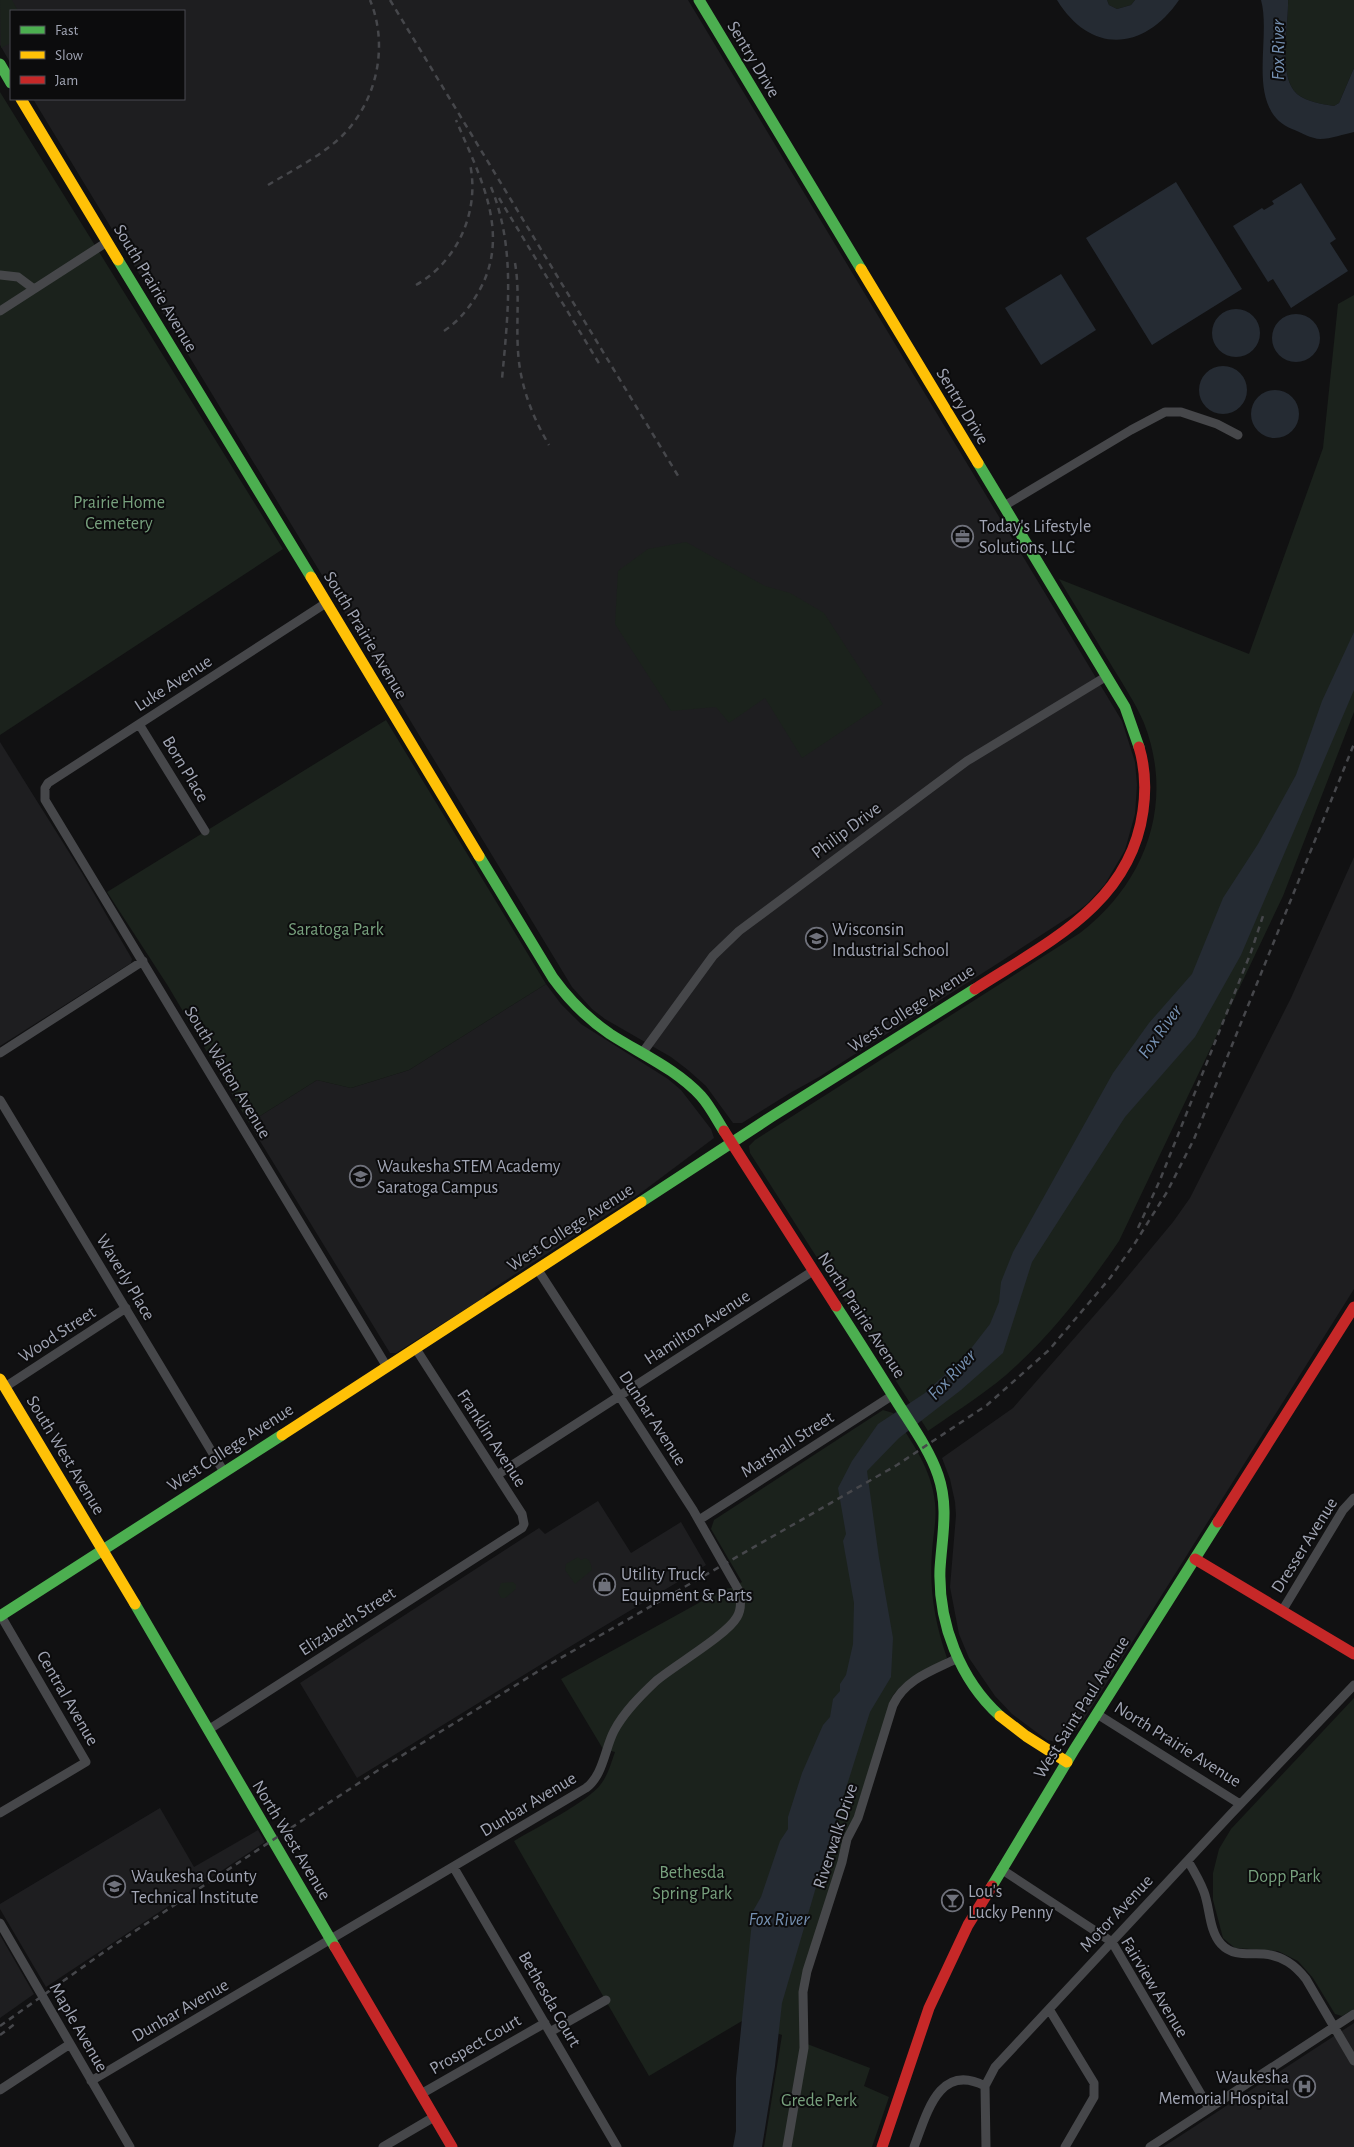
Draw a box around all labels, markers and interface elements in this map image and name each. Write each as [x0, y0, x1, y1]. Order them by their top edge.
legend [10, 10, 185, 100]
street label: Sentry Drive [723, 18, 783, 101]
water label: Fox River [1269, 19, 1288, 80]
text: Fast [55, 23, 79, 38]
text: Slow [55, 48, 83, 63]
text: Jam [55, 73, 78, 88]
street label: South Prairie Avenue [110, 221, 200, 356]
street label: Sentry Drive [932, 365, 992, 448]
park label: Prairie Home Cemetery [73, 494, 165, 533]
place label: Today's Lifestyle Solutions, LLC [979, 518, 1091, 557]
office icon: Today's Lifestyle Solutions, LLC [951, 524, 975, 548]
street label: South Prairie Avenue [320, 568, 410, 703]
street label: Luke Avenue [132, 652, 215, 715]
street label: Born Place [158, 733, 212, 806]
street label: Philip Drive [809, 799, 885, 862]
park label: Saratoga Park [288, 921, 385, 939]
place label: Wisconsin Industrial School [832, 921, 949, 960]
school or university icon: Wisconsin Industrial School [804, 927, 828, 951]
street label: West College Avenue [845, 961, 978, 1056]
water label: Fox River [1135, 1001, 1186, 1062]
street label: South Walton Avenue [181, 1003, 274, 1142]
place label: Waukesha STEM Academy Saratoga Campus [377, 1158, 561, 1197]
school or university icon: Waukesha STEM Academy Saratoga Campus [349, 1164, 373, 1188]
street label: West College Avenue [504, 1180, 637, 1275]
street label: Waverly Place [92, 1231, 158, 1324]
street label: North Prairie Avenue [814, 1249, 908, 1382]
street label: Hamilton Avenue [641, 1287, 754, 1369]
street label: Wood Street [16, 1303, 99, 1366]
water label: Fox River [924, 1346, 980, 1404]
street label: Dunbar Avenue [615, 1368, 689, 1469]
street label: Franklin Avenue [453, 1387, 529, 1490]
street label: South West Avenue [22, 1393, 108, 1518]
street label: West College Avenue [164, 1400, 297, 1495]
street label: Marshall Street [738, 1408, 837, 1481]
street label: Dresser Avenue [1268, 1495, 1341, 1596]
place label: Utility Truck Equipment & Parts [621, 1566, 752, 1605]
shop icon: Utility Truck Equipment & Parts [593, 1572, 617, 1596]
street label: Elizabeth Street [296, 1584, 399, 1660]
street label: West Saint Paul Avenue [1031, 1633, 1133, 1782]
street label: Central Avenue [33, 1648, 101, 1749]
street label: North Prairie Avenue [1111, 1699, 1244, 1791]
street label: Dunbar Avenue [477, 1769, 580, 1841]
street label: North West Avenue [248, 1778, 334, 1903]
street label: Riverwalk Drive [811, 1782, 861, 1891]
park label: Bethesda Spring Park [652, 1864, 733, 1903]
place label: Waukesha County Technical Institute [131, 1868, 259, 1907]
park label: Dopp Park [1248, 1868, 1321, 1886]
street label: Motor Avenue [1077, 1872, 1157, 1956]
school or university icon: Waukesha County Technical Institute [103, 1874, 127, 1898]
place label: Lou's Lucky Penny [968, 1883, 1053, 1922]
bar icon: Lou's Lucky Penny [940, 1889, 964, 1913]
water label: Fox River [749, 1910, 810, 1929]
street label: Fairview Avenue [1117, 1934, 1191, 2041]
street label: Bethesda Court [515, 1949, 584, 2050]
street label: Dunbar Avenue [129, 1976, 232, 2046]
street label: Maple Avenue [45, 1980, 111, 2075]
street label: Prospect Court [427, 2011, 524, 2078]
place label: Waukesha Memorial Hospital [1158, 2069, 1289, 2108]
hospital icon: Waukesha Memorial Hospital [1293, 2075, 1317, 2099]
park label: Grede Perk [781, 2092, 858, 2110]

